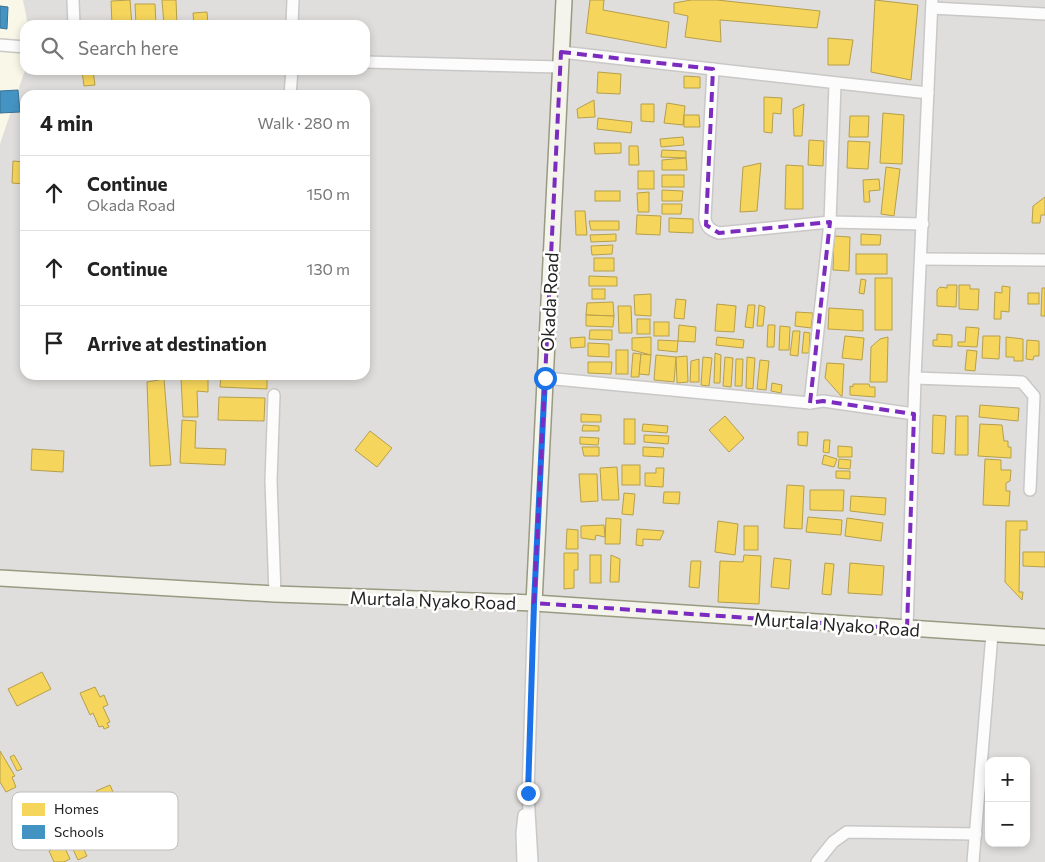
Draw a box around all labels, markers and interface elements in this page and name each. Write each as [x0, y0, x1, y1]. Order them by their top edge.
search box [20, 20, 370, 75]
icon: search [38, 34, 66, 62]
text: Search here [78, 36, 178, 59]
text: 4 min [40, 110, 93, 135]
text: Walk · 280 m [258, 113, 350, 132]
text: Continue [87, 172, 167, 195]
icon: ahead [40, 179, 68, 207]
text: 150 m [307, 184, 350, 203]
text: Okada Road [87, 195, 175, 214]
street label: Okada Road [535, 252, 563, 352]
icon: ahead [40, 254, 68, 282]
text: Continue [87, 257, 167, 280]
text: 130 m [307, 259, 350, 278]
icon: arrive [40, 329, 68, 357]
text: Arrive at destination [87, 332, 267, 355]
route start [534, 367, 557, 390]
street label: Murtala Nyako Road [349, 586, 517, 614]
street label: Murtala Nyako Road [753, 607, 921, 641]
map controls [985, 757, 1030, 847]
button: + [985, 757, 1030, 802]
route end [517, 782, 540, 805]
legend [12, 792, 178, 850]
text: Homes [54, 800, 99, 817]
button: − [985, 802, 1030, 847]
text: Schools [54, 823, 104, 840]

